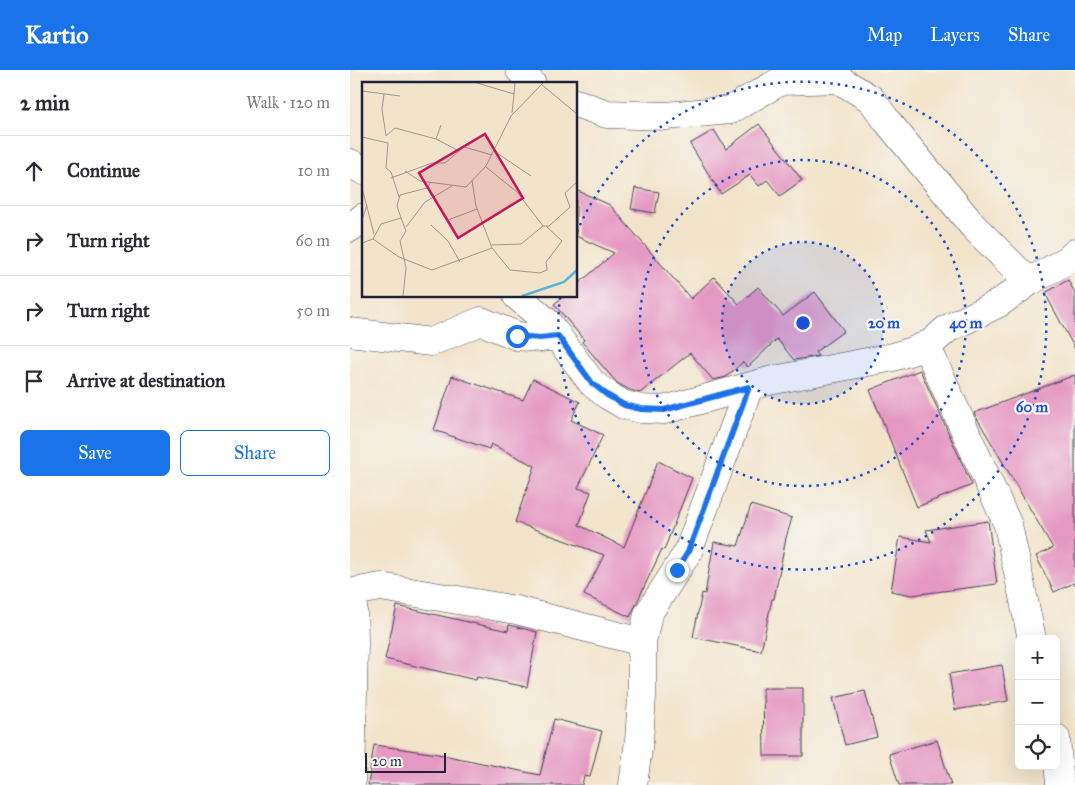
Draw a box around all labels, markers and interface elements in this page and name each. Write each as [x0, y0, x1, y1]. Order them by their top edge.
text: Kartio [25, 20, 88, 50]
text: Map [867, 24, 902, 46]
text: Layers [930, 24, 980, 46]
text: Share [1008, 24, 1050, 46]
inset map [362, 82, 578, 298]
text: 2 min [20, 90, 70, 116]
text: Walk · 120 m [246, 93, 330, 112]
icon: ahead [20, 157, 48, 185]
text: Continue [67, 159, 140, 182]
text: 10 m [298, 161, 330, 180]
icon: right [20, 227, 48, 255]
text: Turn right [67, 229, 150, 252]
text: 60 m [296, 231, 330, 250]
icon: right [20, 297, 48, 325]
text: Turn right [67, 299, 150, 322]
text: 50 m [296, 301, 330, 320]
centre of rings [794, 314, 812, 332]
text: 20 m [868, 314, 900, 332]
text: 40 m [950, 314, 983, 333]
route start [506, 325, 529, 348]
icon: arrive [20, 367, 48, 395]
text: Arrive at destination [67, 369, 225, 392]
text: 60 m [1016, 398, 1049, 416]
button: Save [20, 430, 170, 476]
button: Share [180, 430, 330, 476]
route end [666, 559, 689, 582]
map controls [1015, 635, 1060, 770]
button: + [1015, 635, 1060, 680]
button: − [1015, 680, 1060, 725]
button: locate [1015, 725, 1060, 770]
scale bar [365, 750, 446, 773]
text: 20 m [372, 753, 402, 770]

